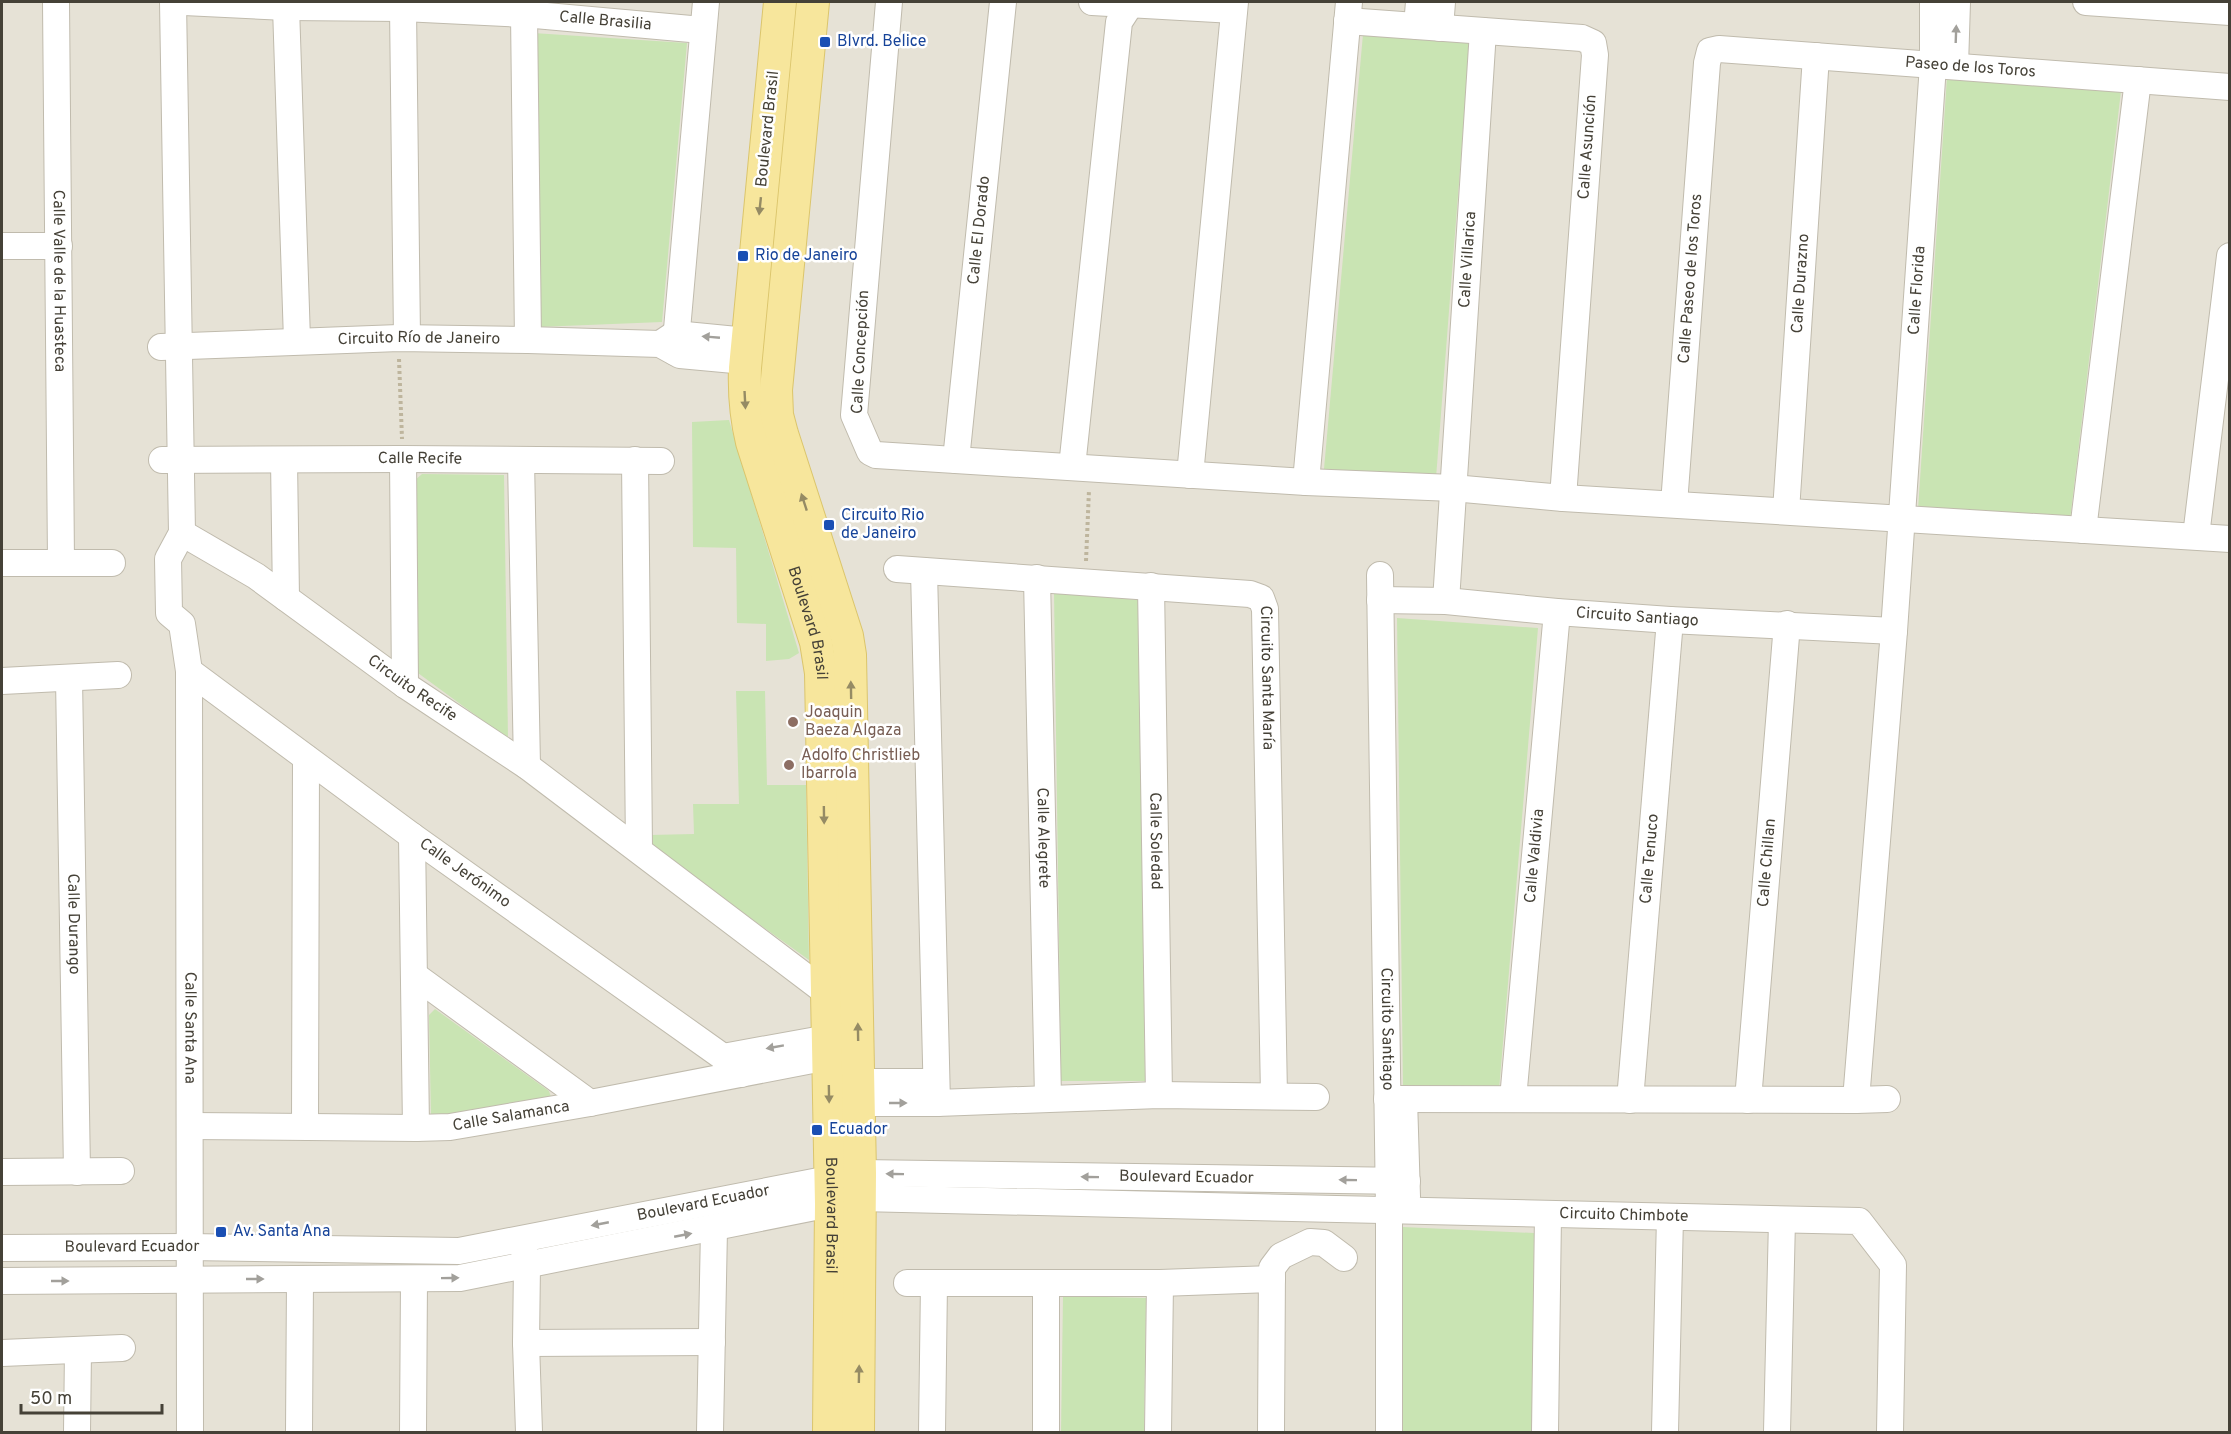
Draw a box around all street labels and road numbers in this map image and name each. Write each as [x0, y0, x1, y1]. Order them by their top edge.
street label: Calle Brasilia [558, 7, 652, 35]
street label: Paseo de los Toros [1904, 53, 2037, 83]
street label: Boulevard Brasil [752, 70, 784, 188]
street label: Calle Asunción [1574, 94, 1602, 200]
street label: Calle El Dorado [964, 175, 995, 286]
street label: Calle Valle de la Huasteca [48, 190, 69, 372]
street label: Calle Paseo de los Toros [1675, 193, 1707, 364]
street label: Calle Villarica [1455, 211, 1481, 309]
street label: Calle Durazno [1788, 233, 1814, 334]
street label: Calle Florida [1904, 245, 1931, 336]
street label: Calle Concepción [848, 289, 874, 415]
street label: Circuito Río de Janeiro [337, 328, 500, 350]
street label: Calle Recife [378, 449, 462, 469]
street label: Boulevard Brasil [783, 564, 831, 680]
street label: Circuito Santiago [1575, 603, 1699, 631]
street label: Circuito Santa María [1255, 605, 1278, 750]
street label: Circuito Recife [363, 651, 461, 727]
street label: Calle Alegrete [1031, 787, 1054, 889]
street label: Calle Soledad [1144, 792, 1166, 890]
street label: Calle Valdivia [1521, 808, 1549, 904]
street label: Calle Tenuco [1636, 813, 1664, 905]
street label: Calle Chillan [1754, 818, 1781, 908]
street label: Calle Jerónimo [415, 834, 514, 913]
street label: Calle Durango [62, 873, 84, 975]
street label: Circuito Santiago [1376, 967, 1397, 1091]
street label: Calle Santa Ana [179, 972, 200, 1084]
street label: Calle Salamanca [451, 1097, 571, 1136]
street label: Boulevard Brasil [820, 1157, 841, 1274]
street label: Boulevard Ecuador [1119, 1167, 1254, 1189]
street label: Boulevard Ecuador [635, 1181, 772, 1226]
street label: Circuito Chimbote [1559, 1204, 1689, 1227]
street label: Boulevard Ecuador [64, 1237, 200, 1258]

